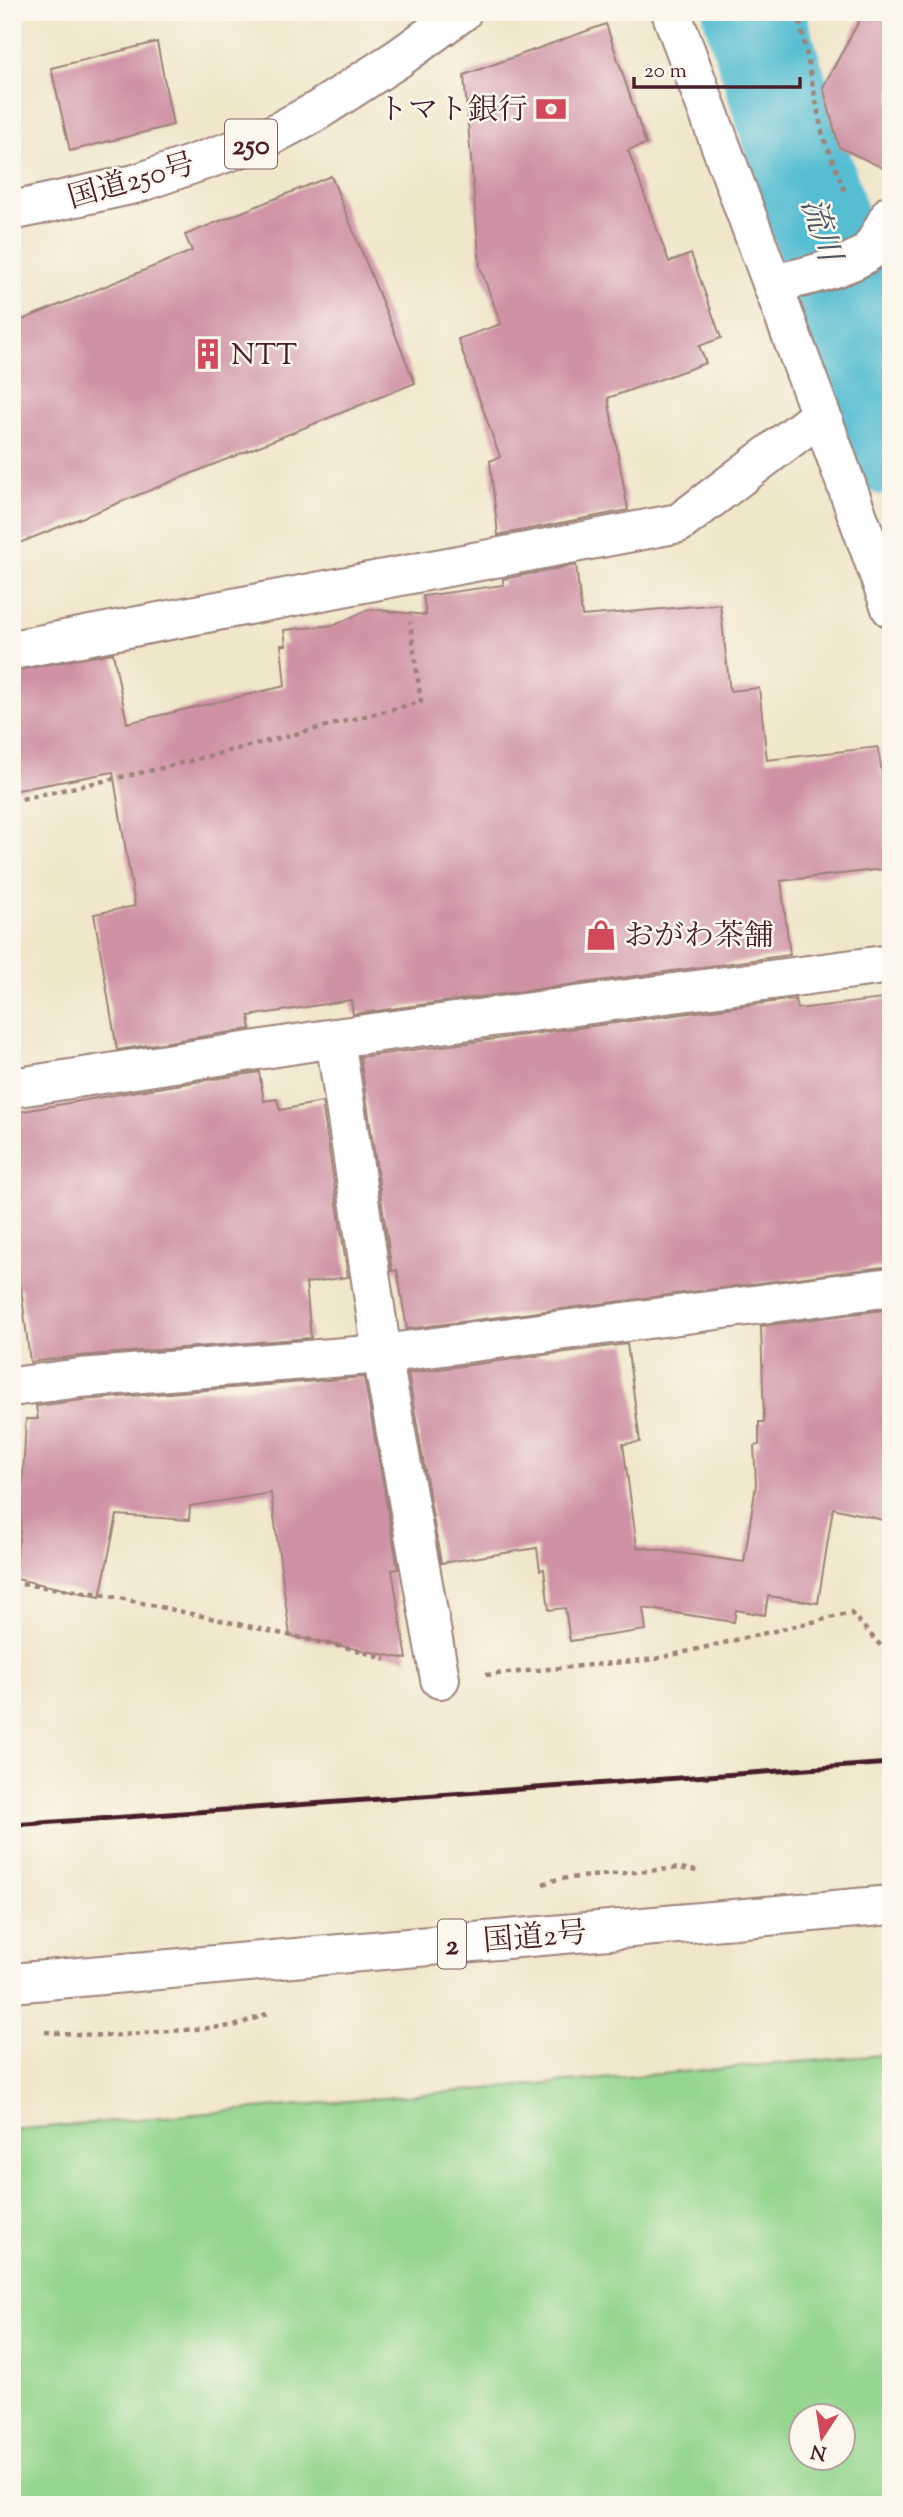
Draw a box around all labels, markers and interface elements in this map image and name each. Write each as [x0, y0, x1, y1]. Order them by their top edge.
scale bar [634, 46, 800, 90]
text: 20 m [644, 57, 687, 87]
place label: トマト銀行 [378, 90, 528, 133]
bank icon: トマト銀行 [534, 92, 568, 126]
road number: 250 [225, 120, 277, 168]
street label: 国道250号 [63, 144, 200, 221]
water label: 流川 [787, 192, 852, 270]
place label: NTT [231, 335, 297, 378]
building icon: NTT [191, 337, 225, 371]
place label: おがわ茶舗 [624, 916, 774, 959]
shop icon: おがわ茶舗 [584, 918, 618, 952]
street label: 国道2号 [482, 1913, 589, 1964]
road number: 2 [438, 1920, 466, 1968]
north arrow [788, 2402, 858, 2472]
text: N [809, 2436, 829, 2466]

